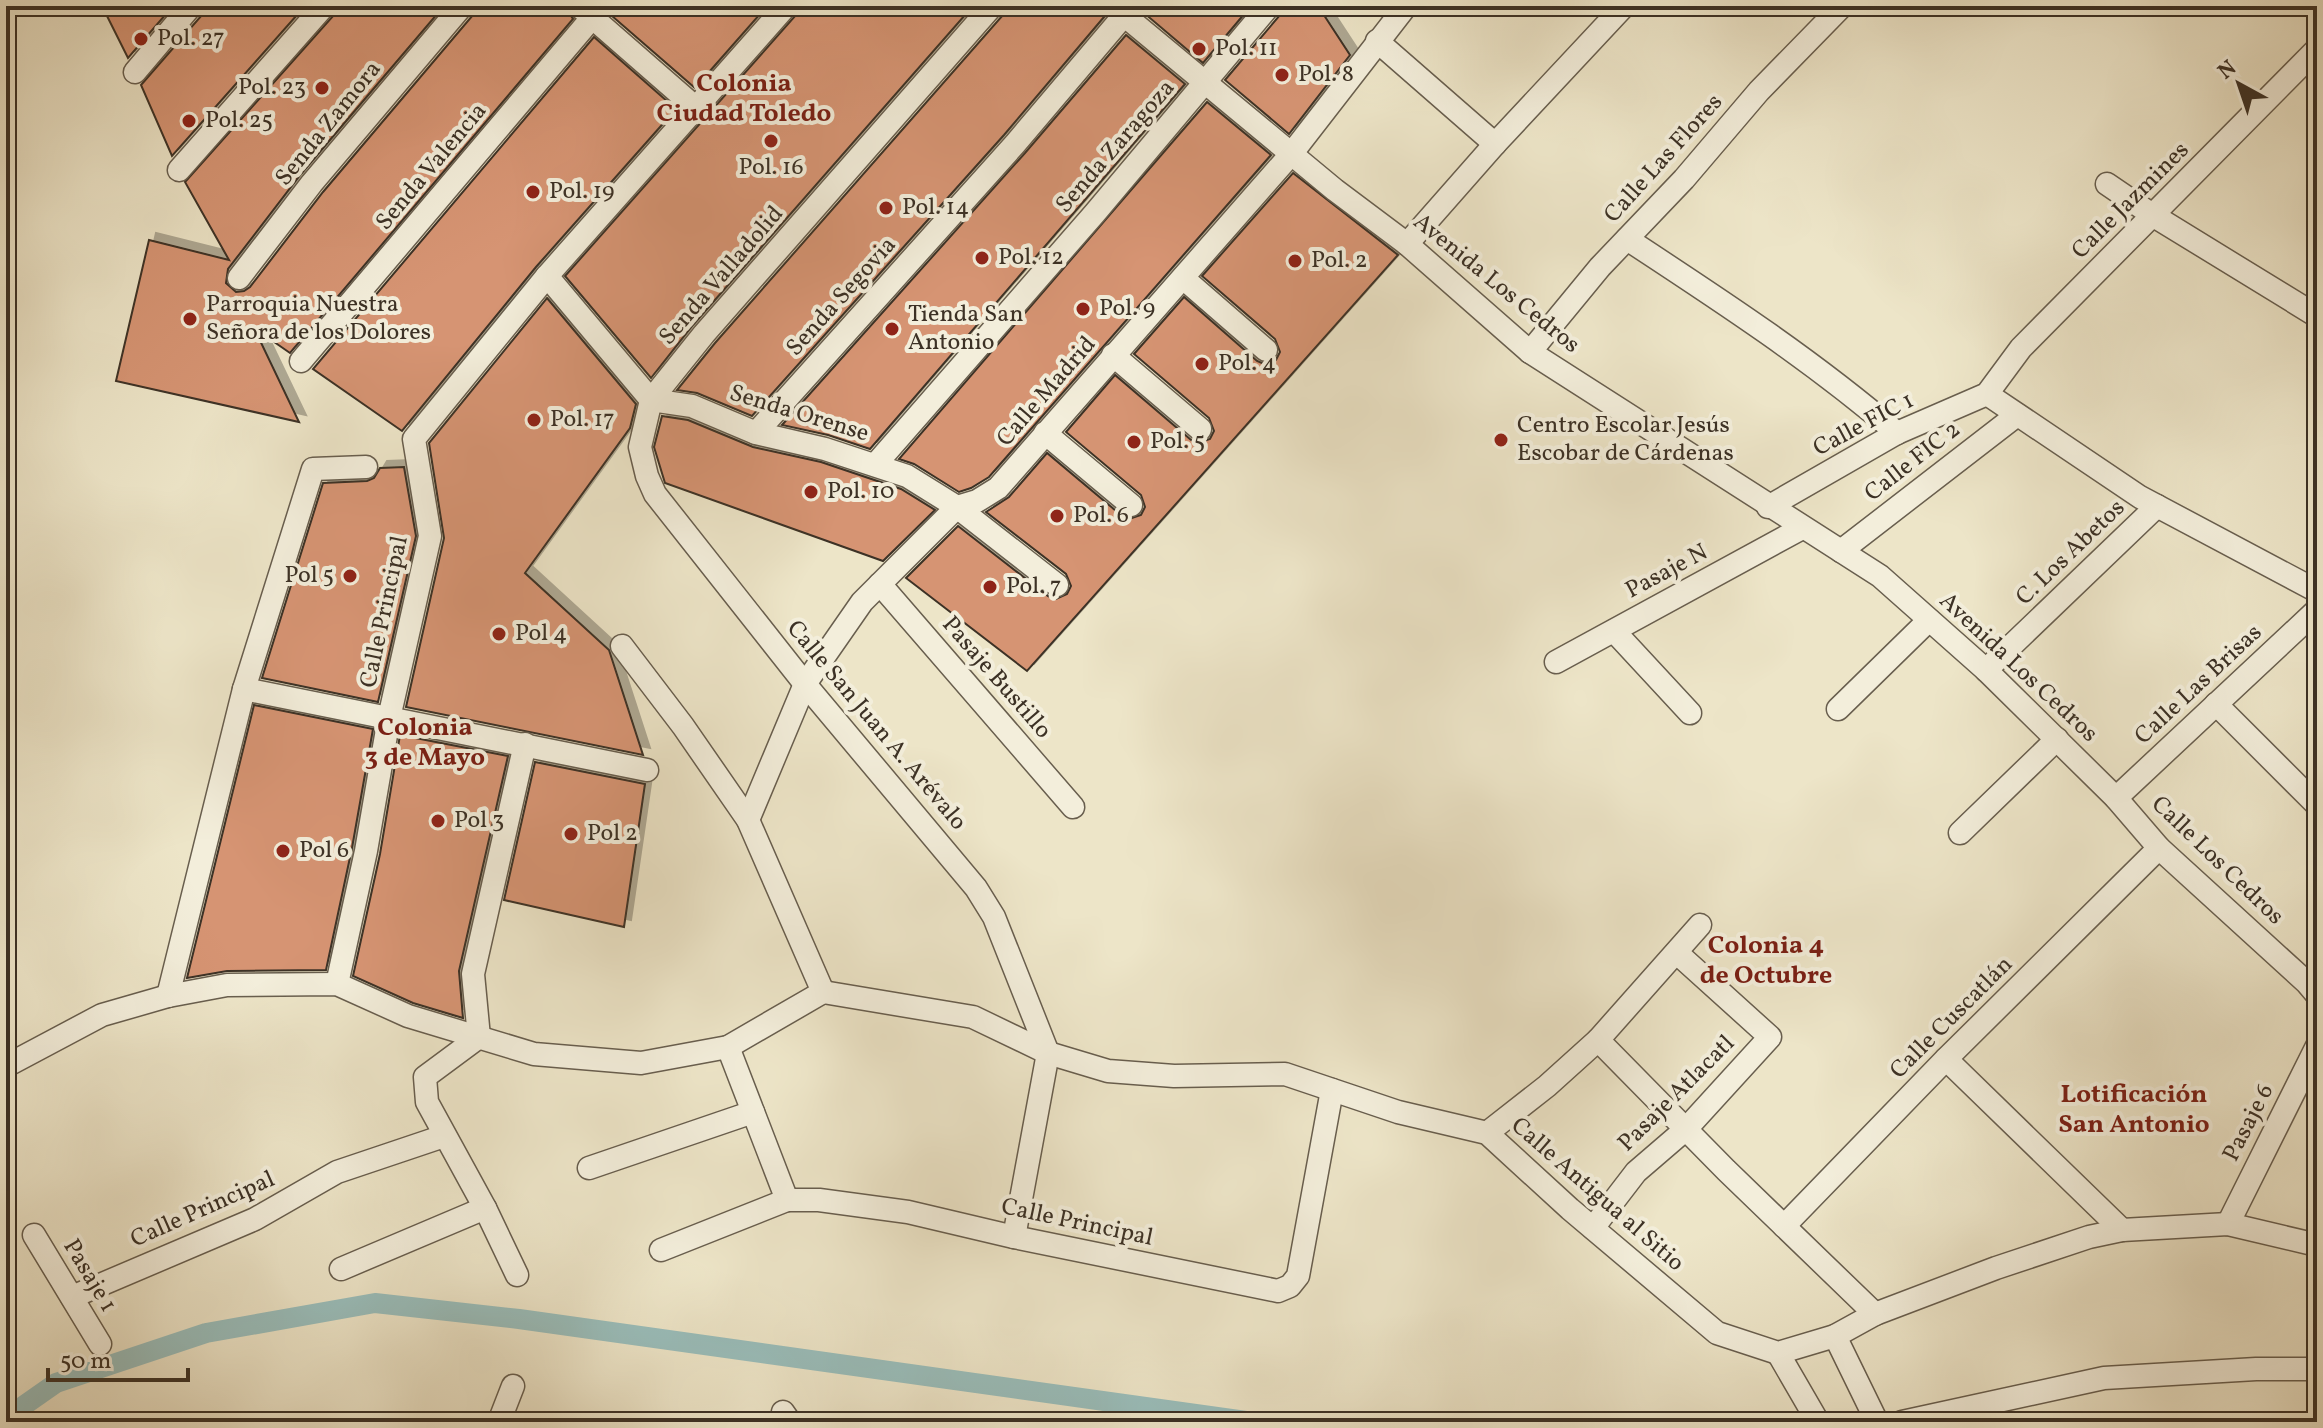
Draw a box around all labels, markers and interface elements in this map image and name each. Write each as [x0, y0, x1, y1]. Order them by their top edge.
place label: Pol. 27 [157, 22, 225, 56]
marker: Pol. 27 [132, 30, 150, 48]
place label: Pol. 11 [1215, 32, 1277, 66]
marker: Pol. 11 [1190, 40, 1208, 58]
north arrow [2199, 44, 2279, 124]
street label: Senda Zamora [268, 54, 390, 194]
text: N [2212, 54, 2244, 88]
place label: Pol. 8 [1298, 58, 1354, 92]
district label: Colonia Ciudad Toledo [657, 66, 831, 132]
marker: Pol. 8 [1273, 66, 1291, 84]
place label: Pol. 23 [238, 71, 306, 105]
street label: Senda Zaragoza [1048, 73, 1184, 221]
marker: Pol. 23 [313, 79, 331, 97]
street label: Calle Las Flores [1597, 87, 1731, 231]
street label: Senda Valencia [368, 96, 496, 238]
place label: Pol. 25 [205, 104, 273, 138]
marker: Pol. 25 [180, 112, 198, 130]
marker: Pol. 16 [762, 132, 780, 150]
street label: Calle Jazmines [2064, 134, 2198, 268]
place label: Pol. 16 [738, 151, 804, 185]
place label: Pol. 19 [549, 175, 614, 209]
marker: Pol. 19 [524, 183, 542, 201]
place label: Pol. 14 [902, 191, 969, 225]
street label: Senda Valladolid [652, 199, 792, 353]
marker: Pol. 14 [877, 199, 895, 217]
street label: Avenida Los Cedros [1405, 206, 1587, 362]
street label: Senda Segovia [779, 230, 905, 364]
place label: Pol. 12 [998, 241, 1064, 275]
place label: Pol. 2 [1311, 244, 1368, 278]
marker: Pol. 12 [973, 249, 991, 267]
marker: Pol. 2 [1286, 252, 1304, 270]
place label: Parroquia Nuestra Señora de los Dolores [206, 288, 431, 350]
place label: Pol. 9 [1099, 292, 1155, 326]
place label: Tienda San Antonio [908, 298, 1024, 360]
marker: Pol. 9 [1074, 300, 1092, 318]
marker: Parroquia Nuestra Señora de los Dolores [181, 310, 199, 328]
marker: Tienda San Antonio [883, 320, 901, 338]
street label: Calle Madrid [989, 329, 1105, 455]
place label: Pol. 4 [1218, 347, 1276, 381]
marker: Pol. 4 [1193, 355, 1211, 373]
street label: Senda Orense [725, 377, 873, 451]
street label: Calle FIC 1 [1807, 384, 1921, 466]
place label: Pol. 17 [550, 403, 615, 437]
place label: Centro Escolar Jesús Escobar de Cárdenas [1517, 409, 1734, 471]
marker: Pol. 17 [525, 411, 543, 429]
street label: Calle FIC 2 [1858, 414, 1968, 510]
place label: Pol. 5 [1150, 425, 1205, 459]
marker: Centro Escolar Jesús Escobar de Cárdenas [1492, 431, 1510, 449]
marker: Pol. 5 [1125, 433, 1143, 451]
place label: Pol. 10 [827, 475, 894, 509]
marker: Pol. 10 [802, 483, 820, 501]
street label: C. Los Abetos [2009, 492, 2133, 614]
place label: Pol. 6 [1073, 499, 1129, 533]
marker: Pol. 6 [1048, 507, 1066, 525]
street label: Calle Principal [352, 533, 418, 691]
street label: Pasaje N [1620, 536, 1714, 608]
place label: Pol 5 [284, 559, 334, 593]
marker: Pol 5 [341, 567, 359, 585]
place label: Pol. 7 [1006, 570, 1061, 604]
marker: Pol. 7 [981, 578, 999, 596]
street label: Avenida Los Cedros [1931, 585, 2105, 751]
street label: Pasaje Bustillo [933, 609, 1059, 747]
street label: Calle San Juan A. Arévalo [778, 614, 974, 838]
place label: Pol 4 [515, 617, 567, 651]
street label: Calle Las Brisas [2128, 617, 2270, 753]
marker: Pol 4 [490, 625, 508, 643]
district label: Colonia 3 de Mayo [365, 710, 485, 776]
street label: Calle Los Cedros [2143, 789, 2291, 933]
place label: Pol 3 [454, 804, 504, 838]
marker: Pol 3 [429, 812, 447, 830]
place label: Pol 2 [587, 817, 638, 851]
marker: Pol 2 [562, 825, 580, 843]
place label: Pol 6 [299, 834, 349, 868]
marker: Pol 6 [274, 842, 292, 860]
district label: Colonia 4 de Octubre [1700, 928, 1832, 994]
street label: Calle Cuscatlán [1883, 949, 2021, 1087]
street label: Pasaje Atlacatl [1611, 1028, 1743, 1160]
district label: Lotificación San Antonio [2058, 1077, 2210, 1143]
street label: Pasaje 6 [2215, 1078, 2283, 1168]
street label: Calle Antigua al Sitio [1503, 1110, 1691, 1280]
street label: Calle Principal [125, 1163, 281, 1257]
street label: Calle Principal [998, 1190, 1156, 1256]
street label: Pasaje 1 [54, 1233, 124, 1319]
scale bar [48, 1332, 188, 1382]
text: 50 m [60, 1345, 112, 1379]

